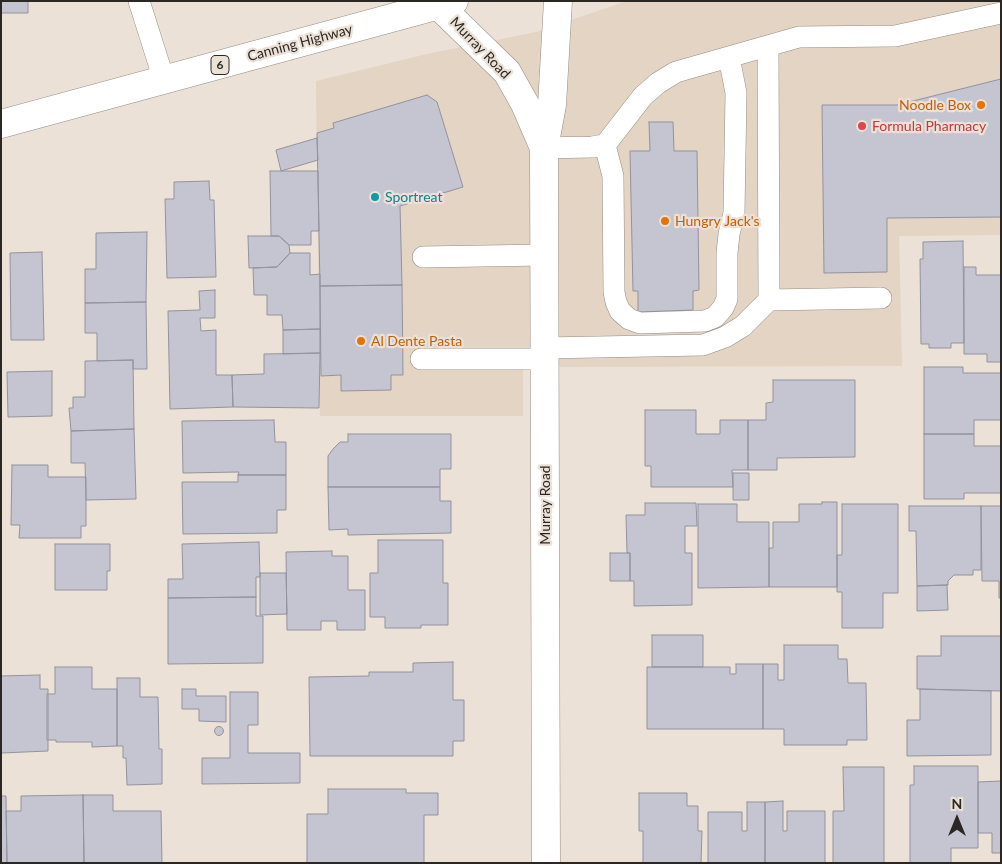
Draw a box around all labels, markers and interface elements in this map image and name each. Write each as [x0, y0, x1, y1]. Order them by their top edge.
street label: Murray Road [446, 14, 514, 82]
street label: Canning Highway [246, 21, 354, 65]
road number: 6 [211, 56, 229, 74]
place label: Noodle Box [899, 97, 971, 113]
marker: Noodle Box [975, 99, 987, 111]
place label: Formula Pharmacy [872, 118, 986, 134]
marker: Formula Pharmacy [856, 120, 868, 132]
place label: Sportreat [385, 189, 442, 205]
marker: Sportreat [369, 191, 381, 203]
place label: Hungry Jack's [675, 213, 760, 229]
marker: Hungry Jack's [659, 215, 671, 227]
place label: Al Dente Pasta [371, 333, 462, 349]
marker: Al Dente Pasta [355, 335, 367, 347]
street label: Murray Road [537, 465, 553, 545]
north arrow [932, 794, 982, 844]
text: N [952, 795, 962, 812]

